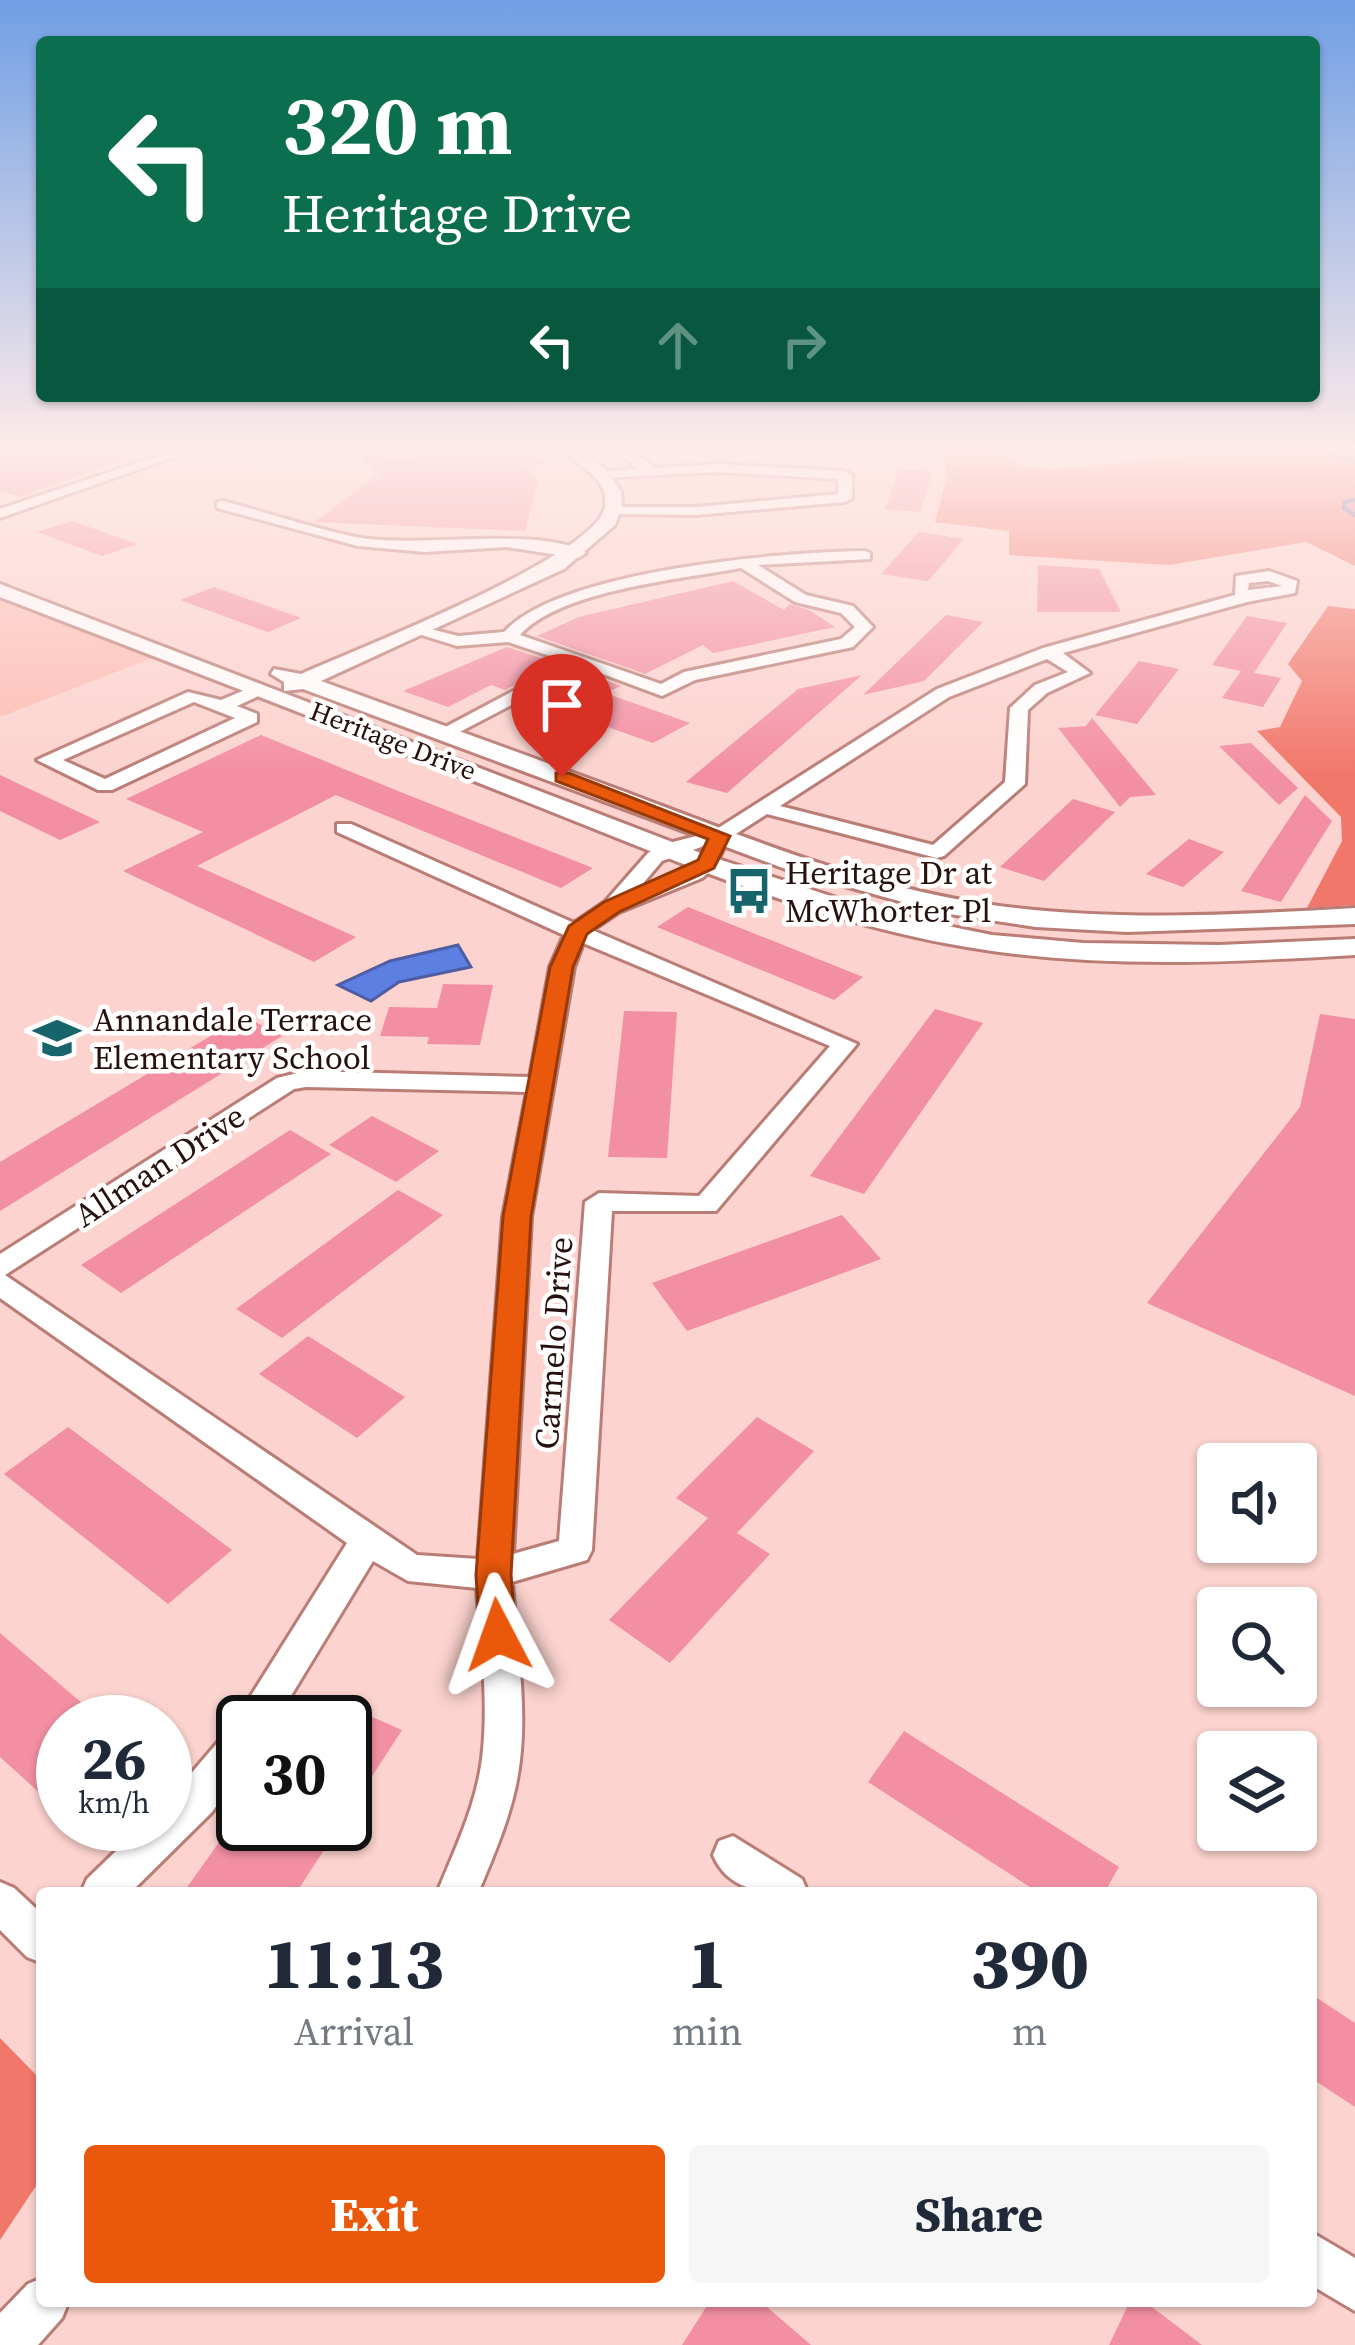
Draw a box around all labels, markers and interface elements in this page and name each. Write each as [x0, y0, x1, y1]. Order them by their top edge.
text: 320 m [282, 67, 513, 182]
icon: left [84, 84, 240, 240]
text: Heritage Drive [282, 176, 632, 250]
icon: left [519, 312, 585, 378]
icon: ahead [645, 312, 711, 378]
icon: right [771, 312, 837, 378]
pin [511, 654, 613, 777]
icon: arrive [529, 672, 595, 738]
street label: Heritage Drive [305, 692, 482, 789]
place label: Heritage Dr at McWhorter Pl [785, 850, 992, 933]
bus stop icon: Heritage Dr at McWhorter Pl [724, 866, 774, 916]
place label: Annandale Terrace Elementary School [93, 997, 372, 1080]
school or university icon: Annandale Terrace Elementary School [32, 1013, 82, 1063]
street label: Allman Drive [65, 1093, 253, 1237]
street label: Carmelo Drive [524, 1235, 583, 1451]
map controls [1197, 1443, 1317, 1851]
button: sound [1197, 1443, 1317, 1563]
position arrow [435, 1572, 561, 1698]
button: search [1197, 1587, 1317, 1707]
speed limit sign: 30 [216, 1695, 372, 1851]
text: 26 [81, 1717, 147, 1799]
button: layers [1197, 1731, 1317, 1851]
text: km/h [78, 1782, 150, 1823]
text: 11:13 [264, 1913, 444, 2012]
text: 1 [687, 1913, 727, 2012]
text: 390 [970, 1913, 1089, 2012]
text: Arrival [294, 2005, 414, 2058]
text: min [672, 2005, 742, 2058]
text: m [1012, 2005, 1047, 2058]
button: Exit [84, 2145, 665, 2283]
button: Share [689, 2145, 1269, 2283]

